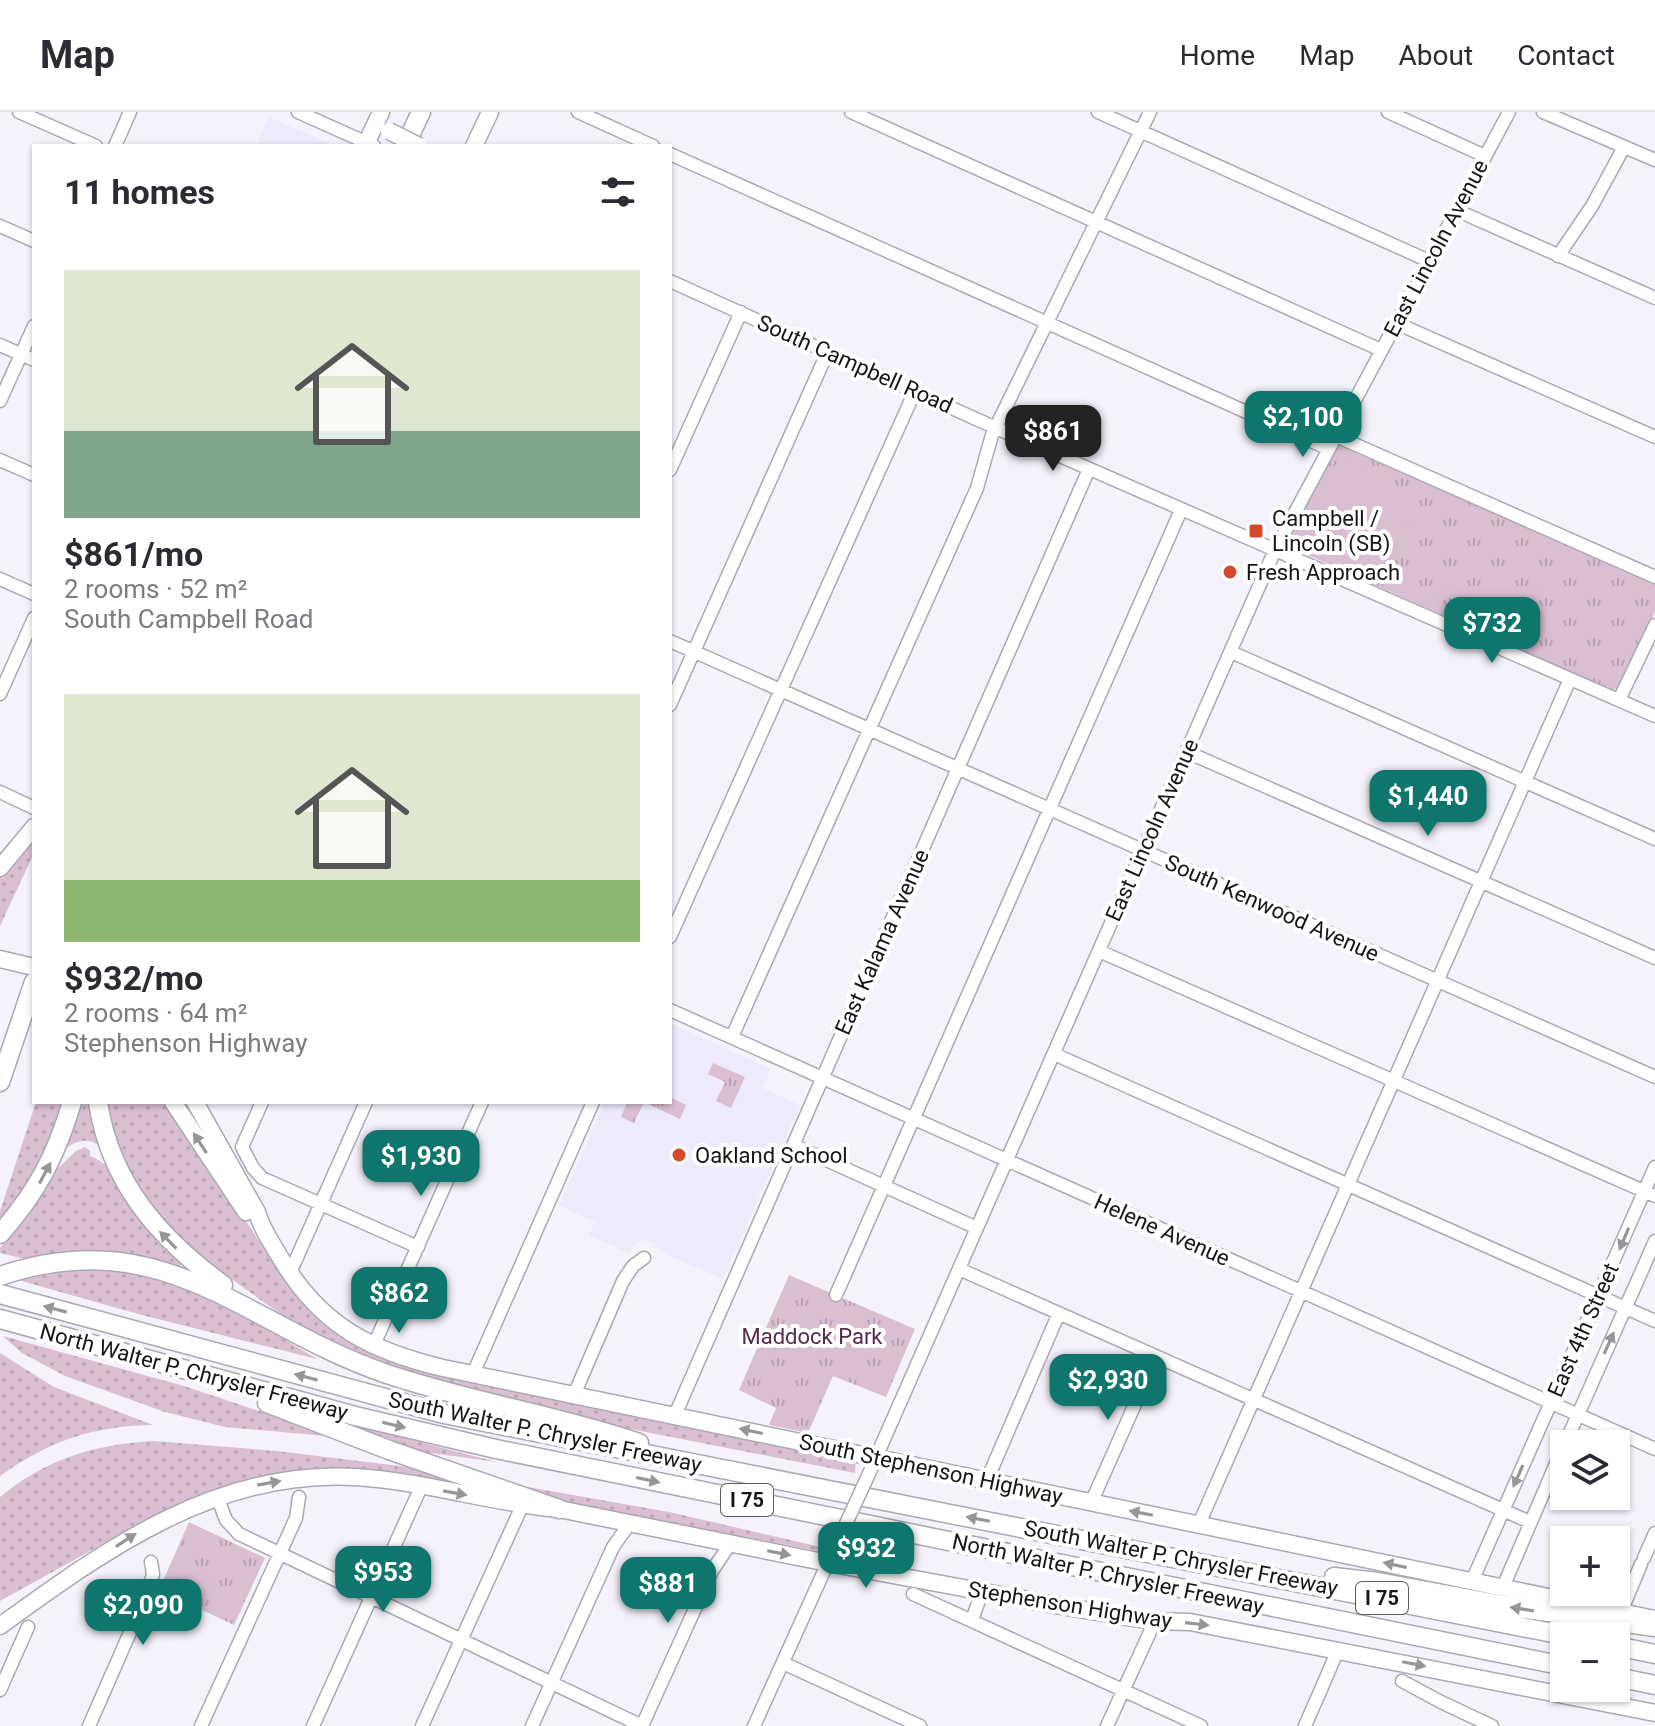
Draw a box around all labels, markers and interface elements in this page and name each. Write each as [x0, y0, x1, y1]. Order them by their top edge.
text: Map [40, 33, 115, 77]
text: Home [1180, 39, 1255, 72]
text: Map [1299, 39, 1355, 72]
text: About [1399, 39, 1473, 72]
text: Contact [1517, 39, 1615, 72]
street label: East Lincoln Avenue [1379, 155, 1493, 341]
icon: filters [596, 170, 640, 214]
text: 11 homes [64, 172, 215, 212]
street label: South Campbell Road [753, 310, 957, 418]
icon: home [280, 322, 424, 466]
pin: $2,100 [1238, 391, 1368, 459]
text: $2,100 [1263, 402, 1343, 432]
pin: $861 [1006, 405, 1100, 473]
text: $861 [1023, 416, 1083, 446]
place label: Campbell / Lincoln (SB) [1272, 506, 1390, 557]
marker: Campbell / Lincoln (SB) [1247, 522, 1265, 540]
text: $861/mo [64, 534, 203, 574]
place label: Fresh Approach [1246, 560, 1400, 585]
marker: Fresh Approach [1221, 563, 1239, 581]
text: 2 rooms · 52 m² [64, 574, 247, 604]
pin: $732 [1445, 597, 1539, 665]
text: South Campbell Road [64, 604, 313, 634]
text: $732 [1462, 608, 1522, 638]
street label: East Lincoln Avenue [1101, 735, 1203, 925]
icon: home [280, 746, 424, 890]
pin: $1,440 [1363, 770, 1493, 838]
text: $1,440 [1388, 781, 1468, 811]
street label: East Kalama Avenue [830, 845, 934, 1039]
street label: South Kenwood Avenue [1161, 850, 1383, 966]
text: $932/mo [64, 958, 203, 998]
text: 2 rooms · 64 m² [64, 998, 247, 1028]
text: Stephenson Highway [64, 1028, 307, 1058]
pin: $1,930 [356, 1130, 486, 1198]
one-way arrow [193, 1132, 208, 1153]
text: $1,930 [381, 1141, 461, 1171]
place label: Oakland School [695, 1143, 848, 1168]
marker: Oakland School [670, 1146, 688, 1164]
one-way arrow [38, 1161, 52, 1184]
street label: Helene Avenue [1090, 1189, 1234, 1271]
one-way arrow [1617, 1227, 1630, 1251]
one-way arrow [159, 1231, 178, 1250]
street label: East 4th Street [1542, 1259, 1624, 1401]
pin: $862 [352, 1267, 446, 1335]
text: $862 [369, 1278, 429, 1308]
one-way arrow [43, 1303, 68, 1315]
street label: North Walter P. Chrysler Freeway [37, 1319, 351, 1425]
park label: Maddock Park [742, 1324, 883, 1349]
one-way arrow [1602, 1331, 1616, 1355]
pin: $2,930 [1043, 1354, 1173, 1422]
text: $2,930 [1068, 1365, 1148, 1395]
one-way arrow [294, 1370, 318, 1383]
street label: South Walter P. Chrysler Freeway [386, 1387, 704, 1478]
one-way arrow [381, 1419, 406, 1432]
one-way arrow [739, 1424, 764, 1437]
street label: South Stephenson Highway [797, 1429, 1065, 1509]
map controls [1550, 1430, 1630, 1702]
button: layers [1550, 1430, 1630, 1510]
one-way arrow [1511, 1465, 1525, 1488]
one-way arrow [636, 1474, 661, 1487]
one-way arrow [257, 1477, 282, 1489]
road number: I 75 [721, 1484, 773, 1516]
one-way arrow [443, 1488, 468, 1500]
one-way arrow [1128, 1506, 1153, 1518]
one-way arrow [965, 1512, 990, 1524]
street label: South Walter P. Chrysler Freeway [1022, 1515, 1341, 1601]
pin: $932 [819, 1522, 913, 1590]
button: + [1550, 1526, 1630, 1606]
street label: North Walter P. Chrysler Freeway [950, 1529, 1267, 1619]
one-way arrow [115, 1533, 136, 1548]
text: $932 [836, 1533, 896, 1563]
pin: $953 [336, 1546, 430, 1614]
one-way arrow [767, 1548, 792, 1560]
text: $953 [353, 1557, 413, 1587]
pin: $881 [621, 1557, 715, 1625]
one-way arrow [1383, 1558, 1408, 1571]
text: $881 [638, 1568, 698, 1598]
street label: Stephenson Highway [966, 1577, 1174, 1634]
pin: $2,090 [78, 1579, 208, 1647]
road number: I 75 [1356, 1582, 1408, 1614]
text: $2,090 [103, 1590, 183, 1620]
one-way arrow [1509, 1602, 1534, 1615]
one-way arrow [1185, 1618, 1210, 1631]
button: − [1550, 1622, 1630, 1702]
one-way arrow [1402, 1659, 1427, 1671]

